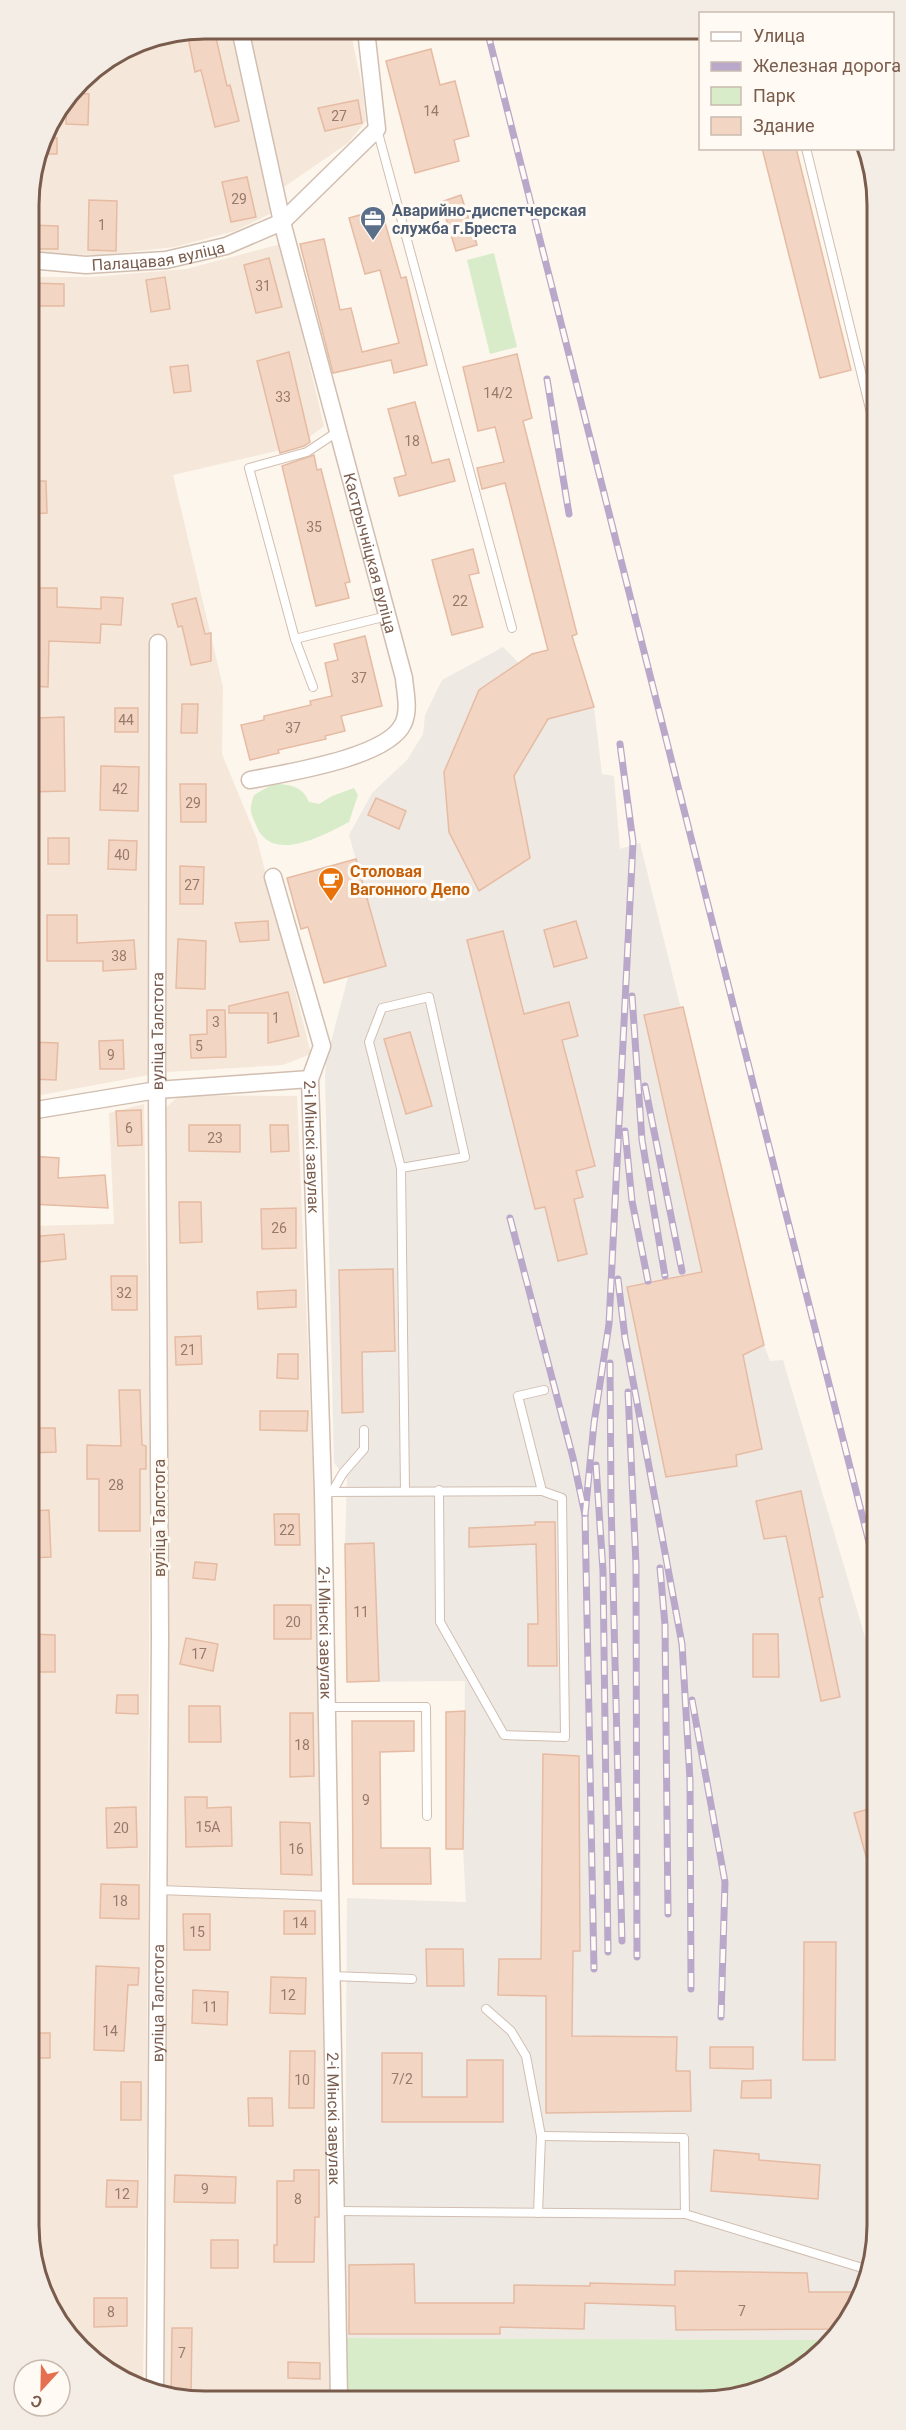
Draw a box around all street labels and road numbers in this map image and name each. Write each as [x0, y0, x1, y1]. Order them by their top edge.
street label: Палацавая вуліца [91, 238, 227, 275]
street label: Кастрычніцкая вуліца [339, 471, 401, 635]
street label: вуліца Талстога [148, 972, 167, 1090]
street label: 2-і Мінскі завулак [300, 1080, 323, 1214]
street label: вуліца Талстога [150, 1459, 169, 1577]
street label: 2-і Мінскі завулак [314, 1566, 336, 1700]
street label: вуліца Талстога [148, 1944, 168, 2062]
street label: 2-і Мінскі завулак [323, 2052, 344, 2186]

